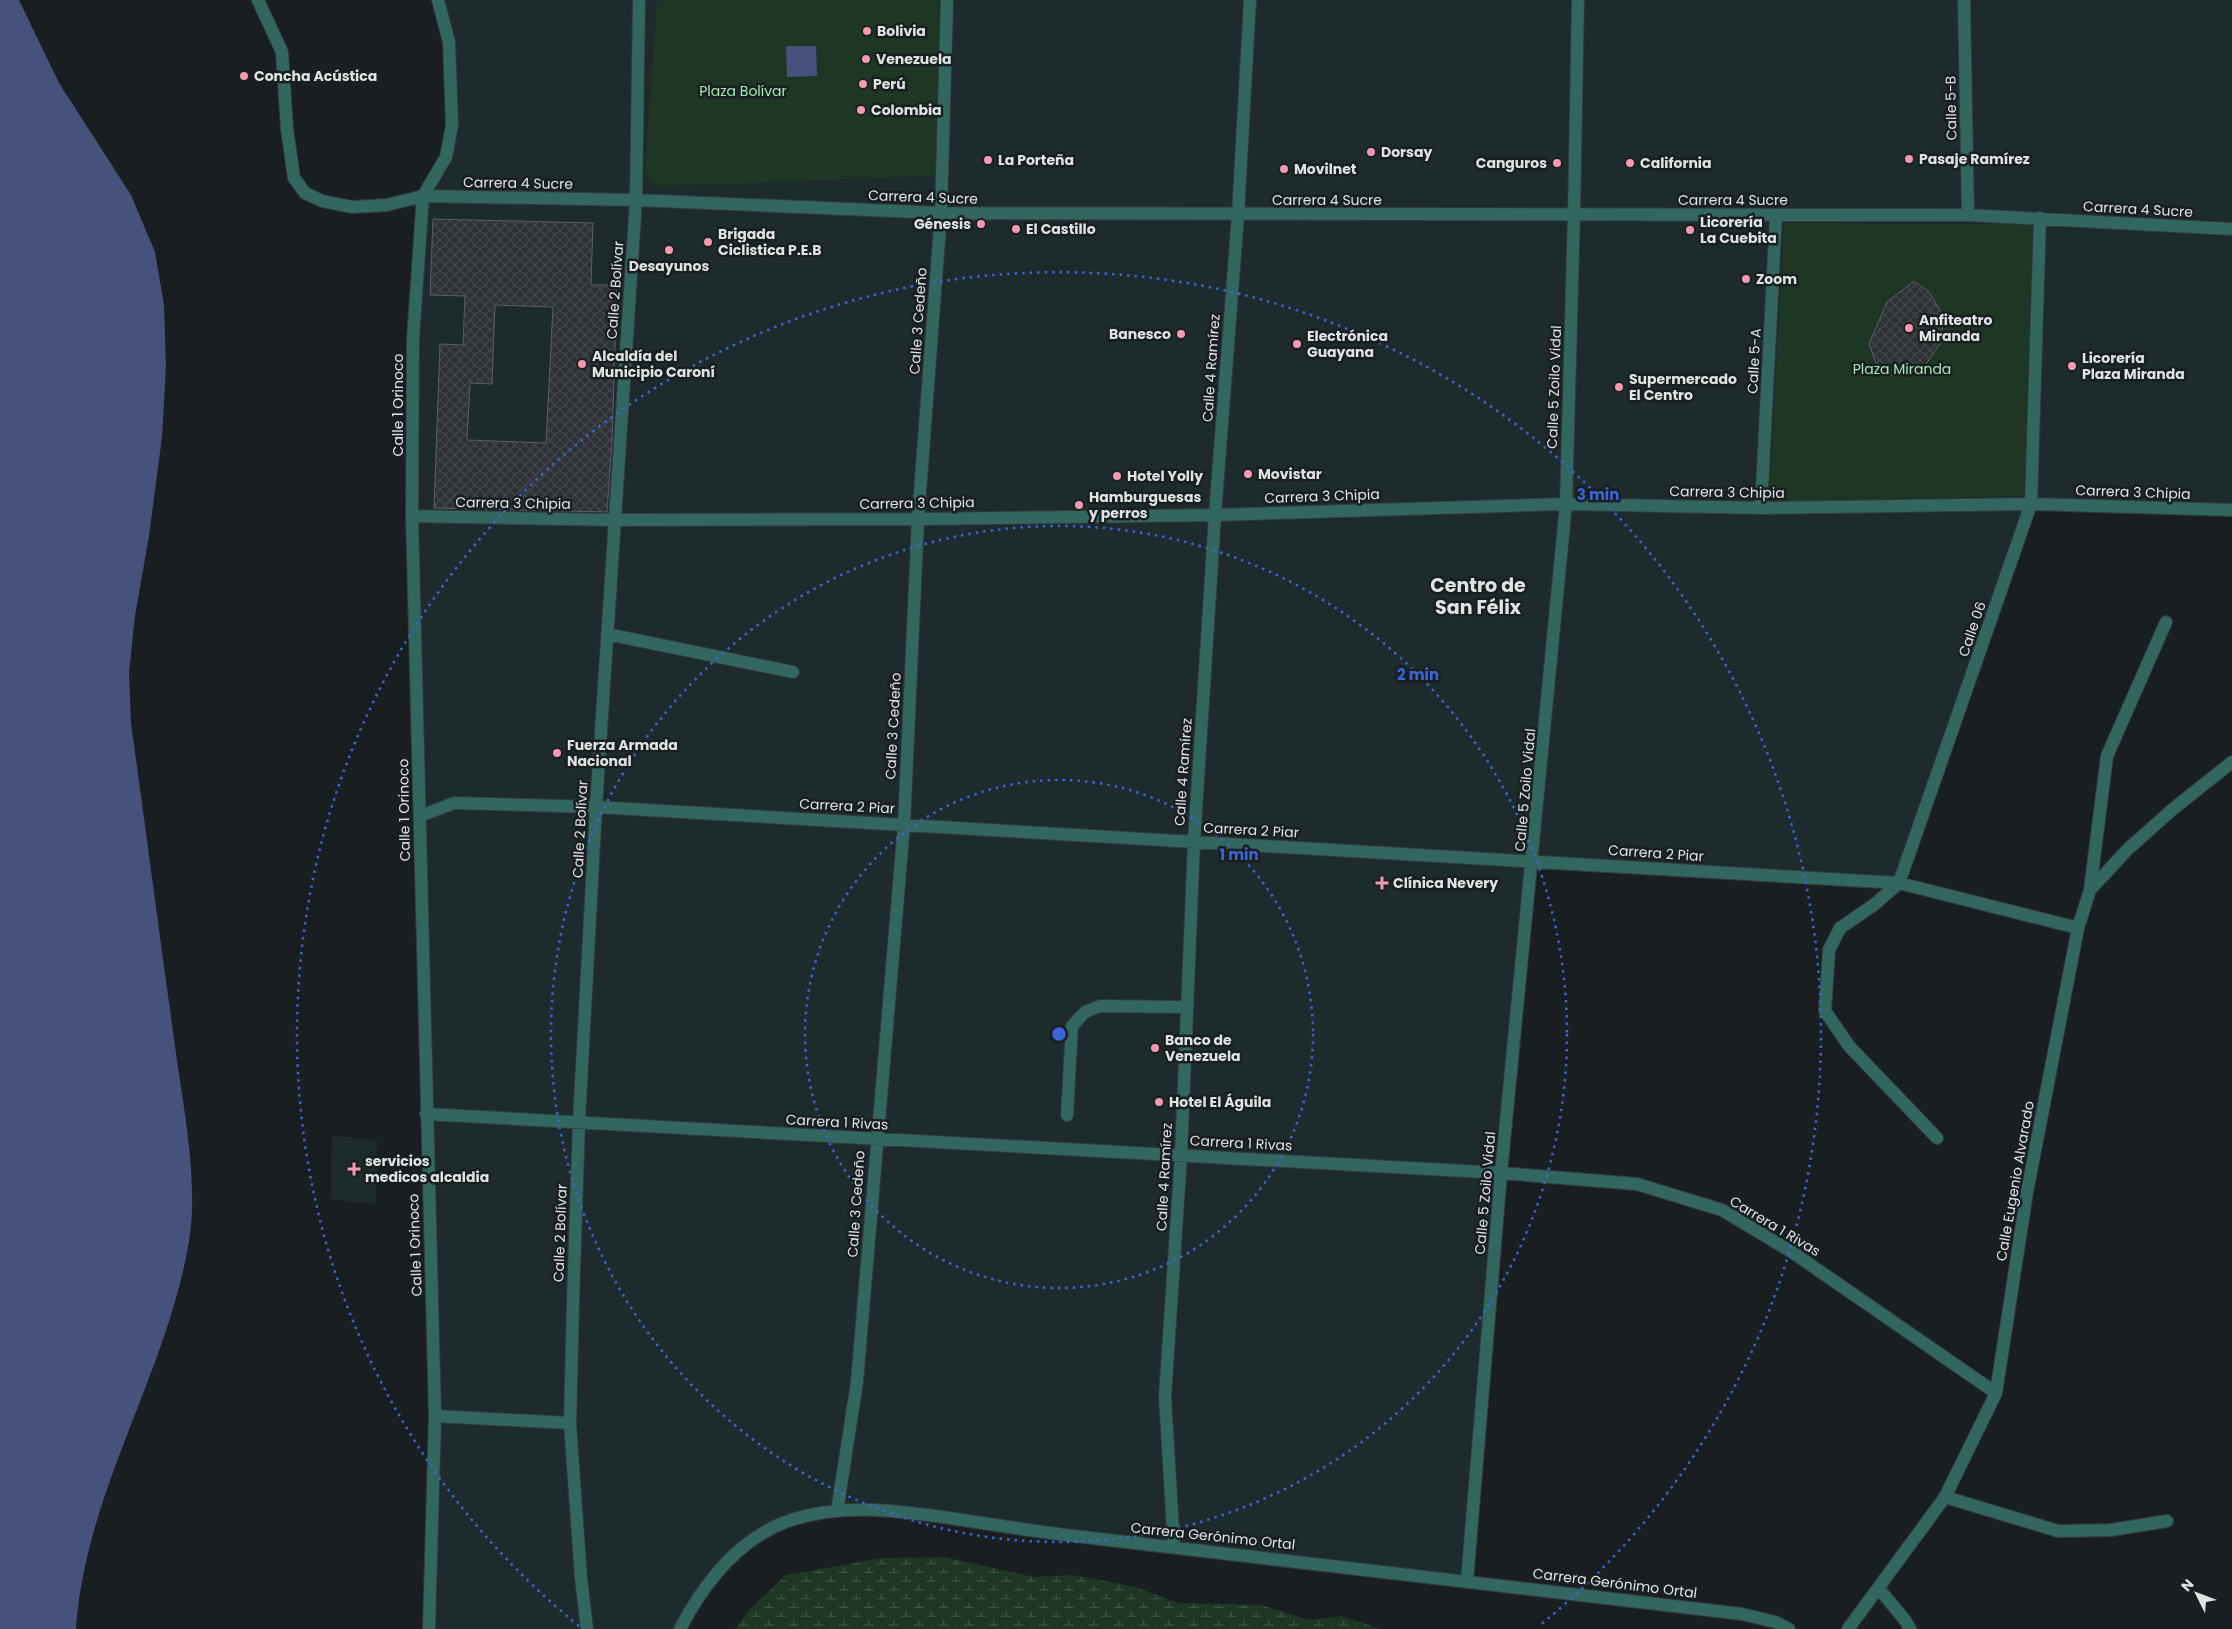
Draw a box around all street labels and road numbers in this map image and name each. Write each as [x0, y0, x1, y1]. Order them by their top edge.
street label: Calle 5-B [1940, 75, 1962, 141]
street label: Carrera 4 Sucre [463, 172, 573, 194]
street label: Carrera 4 Sucre [868, 185, 979, 209]
street label: Carrera 4 Sucre [1272, 190, 1382, 210]
street label: Carrera 4 Sucre [1678, 190, 1788, 210]
street label: Carrera 4 Sucre [2083, 196, 2194, 222]
street label: Calle 2 Bolívar [602, 240, 628, 340]
street label: Calle 3 Cedeño [904, 267, 932, 375]
street label: Calle 4 Ramírez [1197, 313, 1225, 423]
street label: Calle 5 Zoilo Vidal [1542, 325, 1566, 449]
street label: Calle 5-A [1742, 328, 1766, 394]
street label: Calle 1 Orinoco [388, 354, 408, 456]
street label: Carrera 3 Chipia [2075, 480, 2191, 504]
street label: Carrera 3 Chipia [1669, 481, 1785, 503]
street label: Carrera 3 Chipia [1264, 484, 1380, 508]
street label: Carrera 3 Chipia [455, 492, 571, 514]
street label: Carrera 3 Chipia [859, 492, 975, 514]
street label: Calle 06 [1953, 599, 1991, 659]
street label: Calle 3 Cedeño [880, 672, 906, 780]
street label: Calle 4 Ramírez [1169, 717, 1197, 827]
street label: Calle 5 Zoilo Vidal [1510, 728, 1540, 852]
street label: Calle 1 Orinoco [393, 758, 415, 862]
street label: Calle 2 Bolívar [567, 779, 593, 879]
street label: Carrera 2 Piar [799, 794, 895, 818]
street label: Carrera 2 Piar [1203, 818, 1299, 842]
street label: Carrera 2 Piar [1607, 840, 1705, 866]
street label: Calle Eugenio Alvarado [1991, 1099, 2039, 1263]
street label: Carrera 1 Rivas [785, 1109, 889, 1135]
street label: Calle 4 Ramírez [1151, 1122, 1177, 1232]
street label: Carrera 1 Rivas [1189, 1130, 1293, 1156]
street label: Calle 5 Zoilo Vidal [1470, 1131, 1500, 1255]
street label: Calle 3 Cedeño [842, 1150, 870, 1258]
street label: Calle 2 Bolívar [548, 1184, 572, 1282]
street label: Carrera 1 Rivas [1726, 1191, 1824, 1261]
street label: Calle 1 Orinoco [403, 1193, 427, 1297]
street label: Carrera Gerónimo Ortal [1130, 1517, 1296, 1555]
street label: Carrera Gerónimo Ortal [1532, 1563, 1698, 1603]

